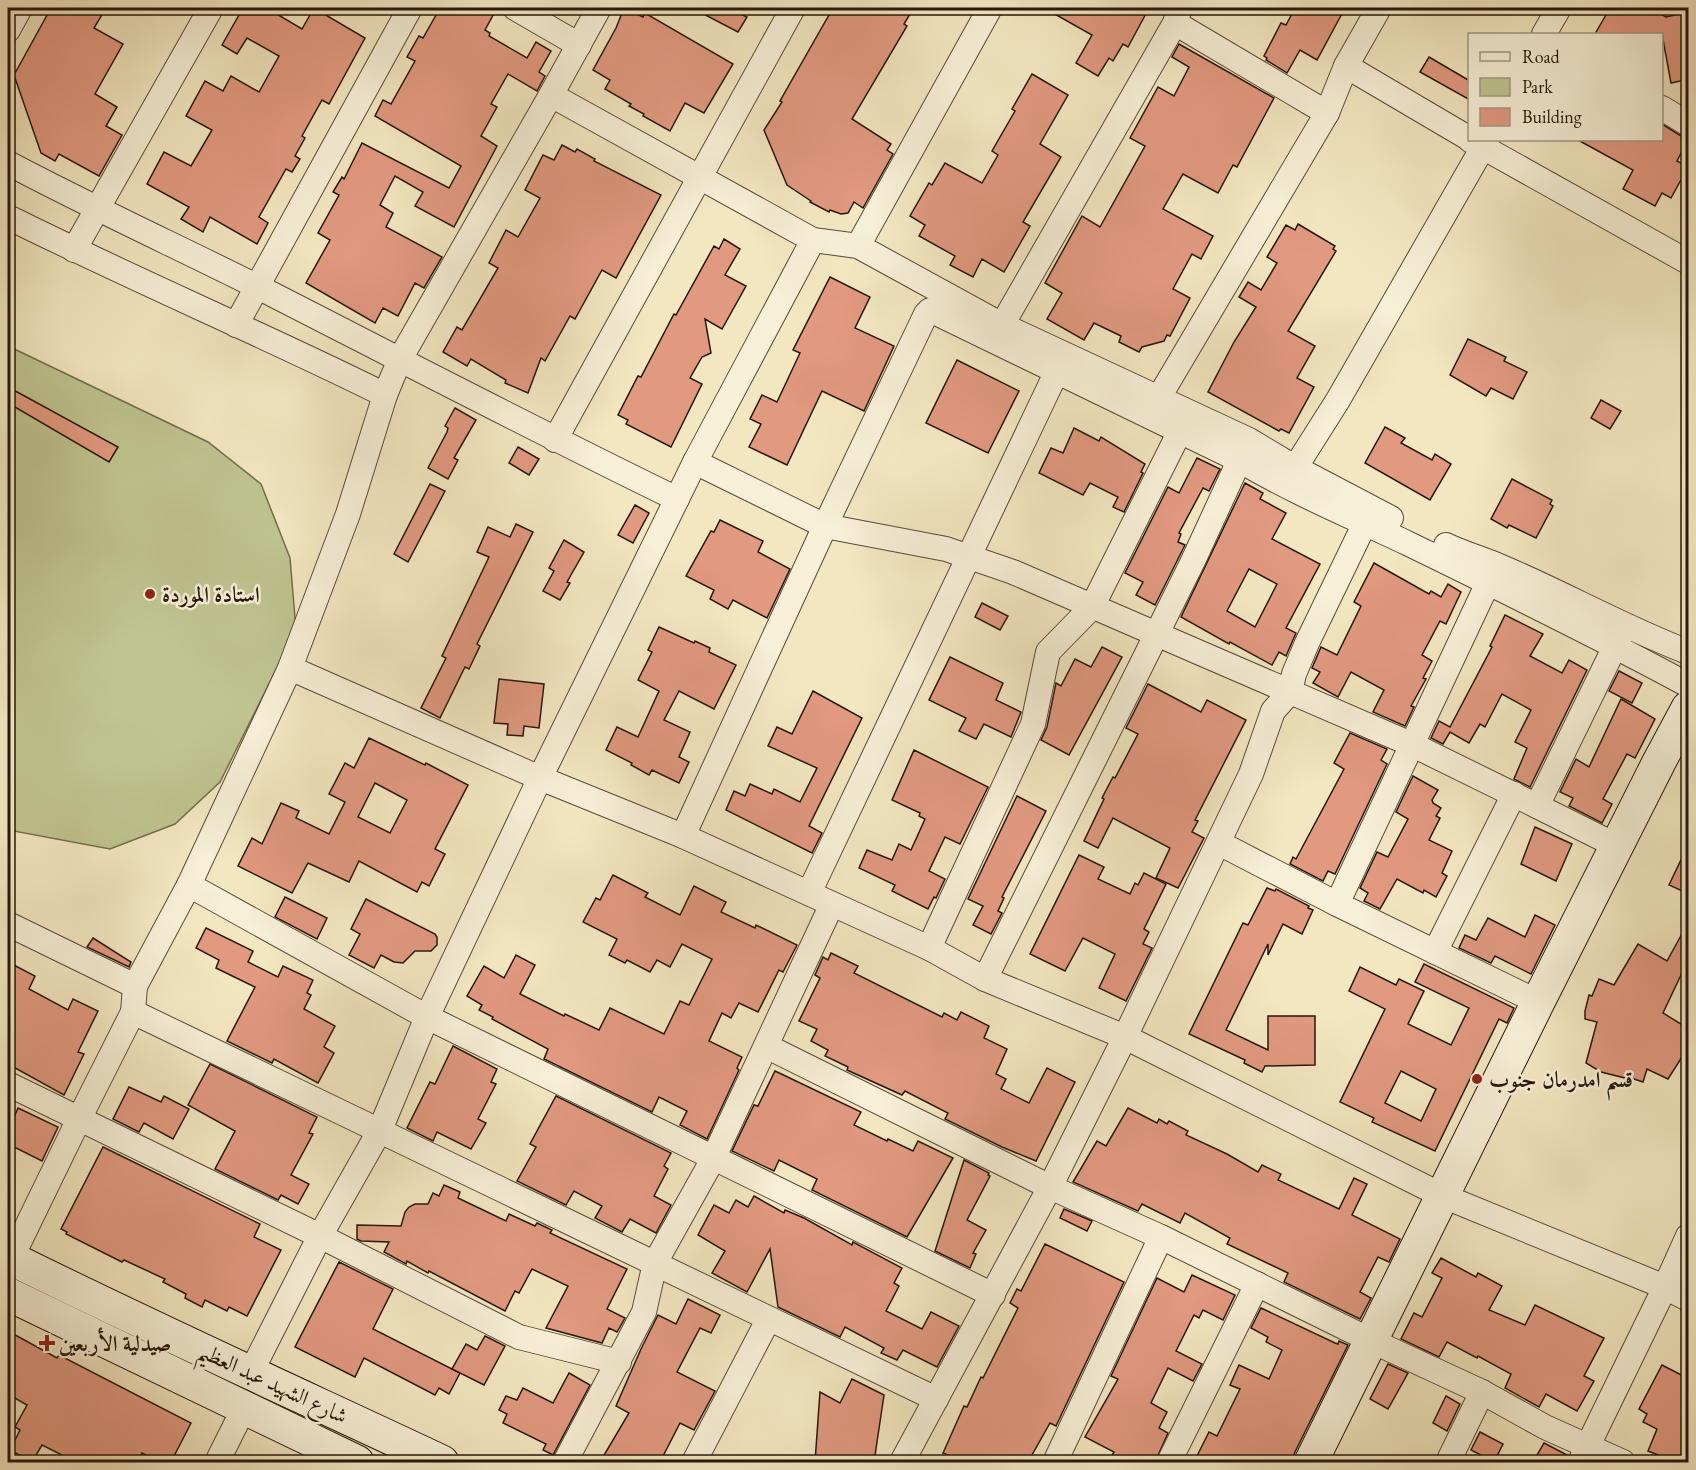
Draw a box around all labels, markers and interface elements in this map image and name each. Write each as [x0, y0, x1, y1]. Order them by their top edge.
legend [1468, 33, 1663, 141]
text: Road [1522, 45, 1561, 68]
text: Park [1522, 75, 1553, 98]
text: Building [1522, 105, 1582, 128]
place label: استادة الموردة [162, 580, 260, 609]
marker: استادة الموردة [143, 587, 157, 601]
place label: قسم امدرمان جنوب [1489, 1065, 1633, 1101]
marker: قسم امدرمان جنوب [1470, 1072, 1484, 1086]
place label: صيدلية الأربعين [59, 1327, 171, 1358]
marker: صيدلية الأربعين [40, 1336, 54, 1350]
street label: شارع الشهيد عبد العظيم [191, 1336, 352, 1437]

